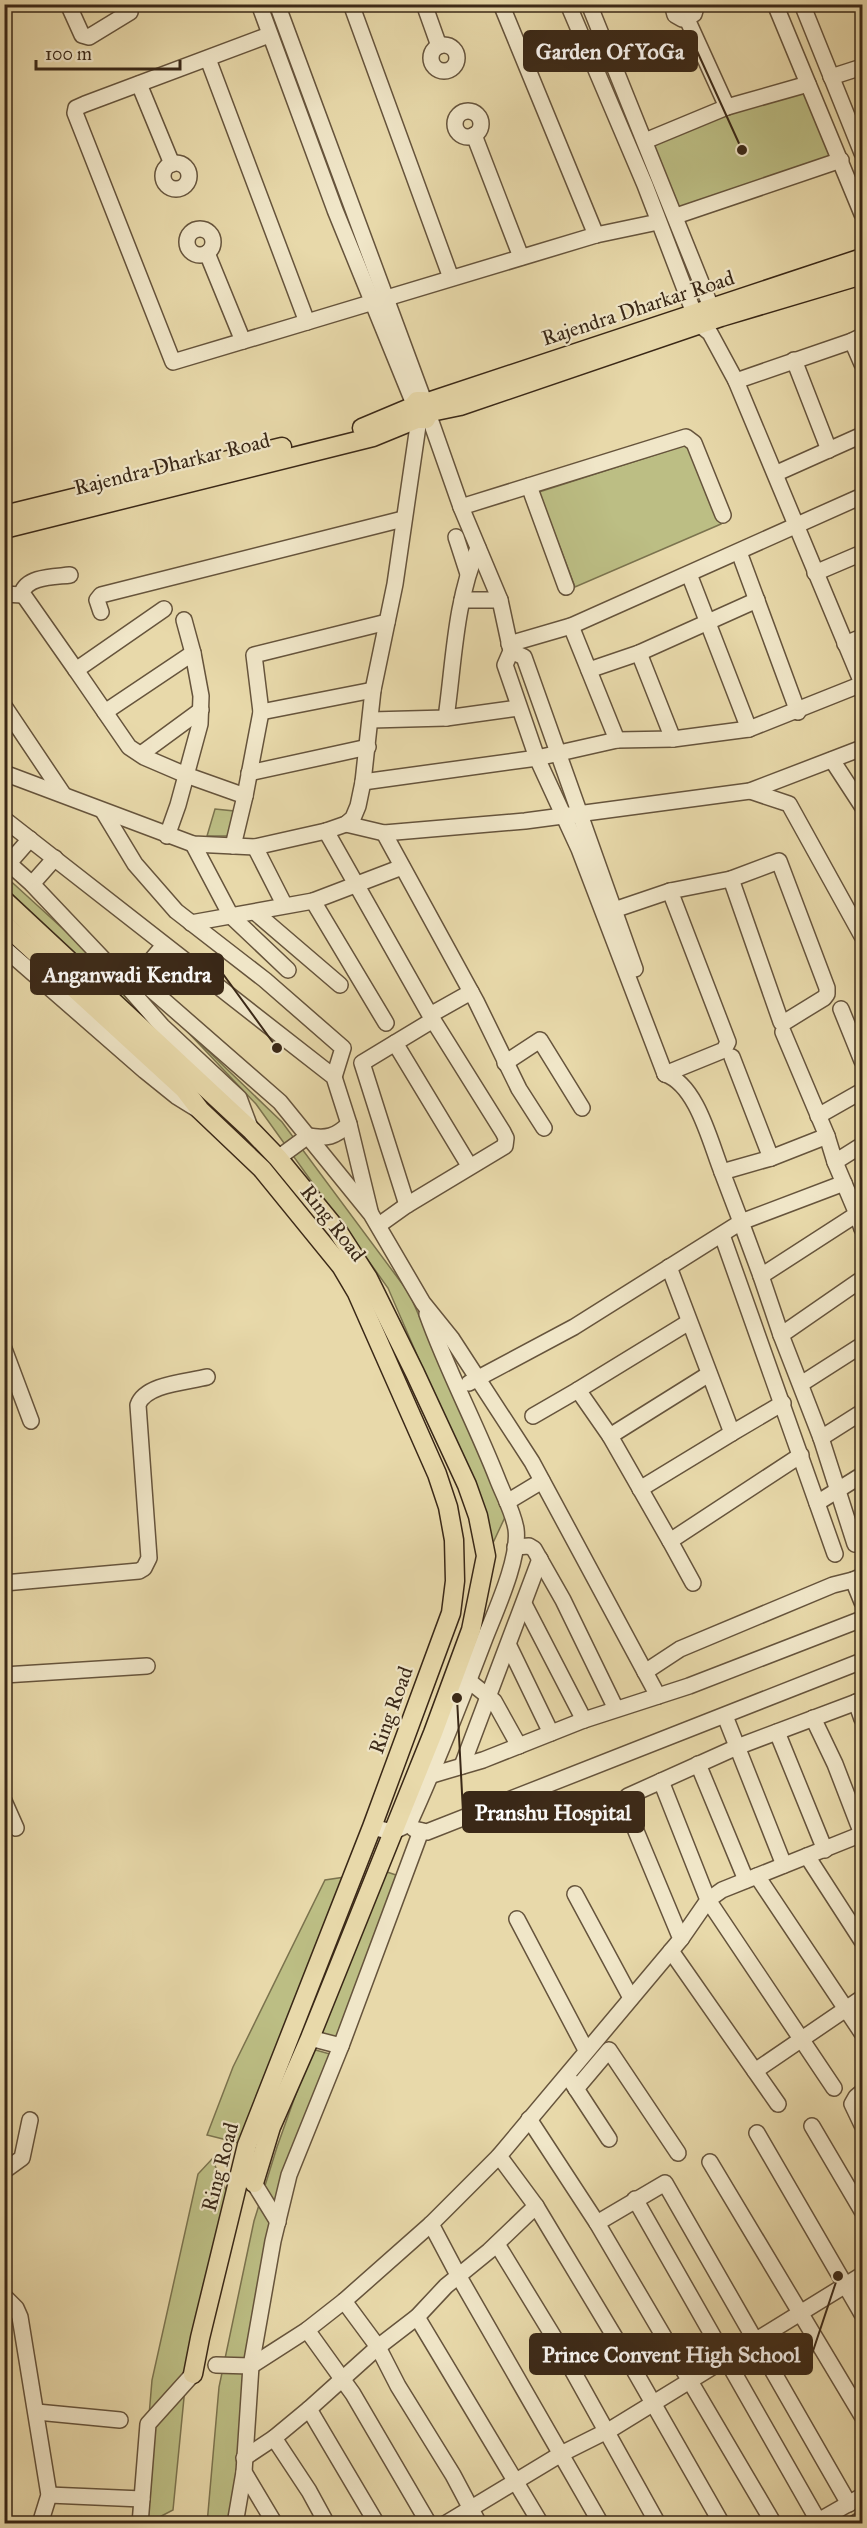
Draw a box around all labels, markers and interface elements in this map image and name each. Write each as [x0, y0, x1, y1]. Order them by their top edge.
callout: Garden Of YoGa [524, 31, 697, 71]
scale bar [36, 33, 180, 71]
text: Garden Of YoGa [536, 38, 685, 65]
text: 100 m [45, 43, 92, 65]
street label: Rajendra Dharkar Road [538, 264, 738, 351]
street label: Rajendra Dharkar Road [71, 427, 273, 501]
callout: Anganwadi Kendra [31, 954, 223, 994]
text: Anganwadi Kendra [41, 961, 212, 988]
street label: Ring Road [295, 1179, 372, 1267]
street label: Ring Road [363, 1662, 419, 1757]
callout: Pranshu Hospital [463, 1792, 644, 1832]
text: Pranshu Hospital [475, 1799, 632, 1826]
street label: Ring Road [196, 2119, 244, 2214]
callout: Prince Convent High School [530, 2334, 812, 2374]
text: Prince Convent High School [542, 2341, 801, 2368]

